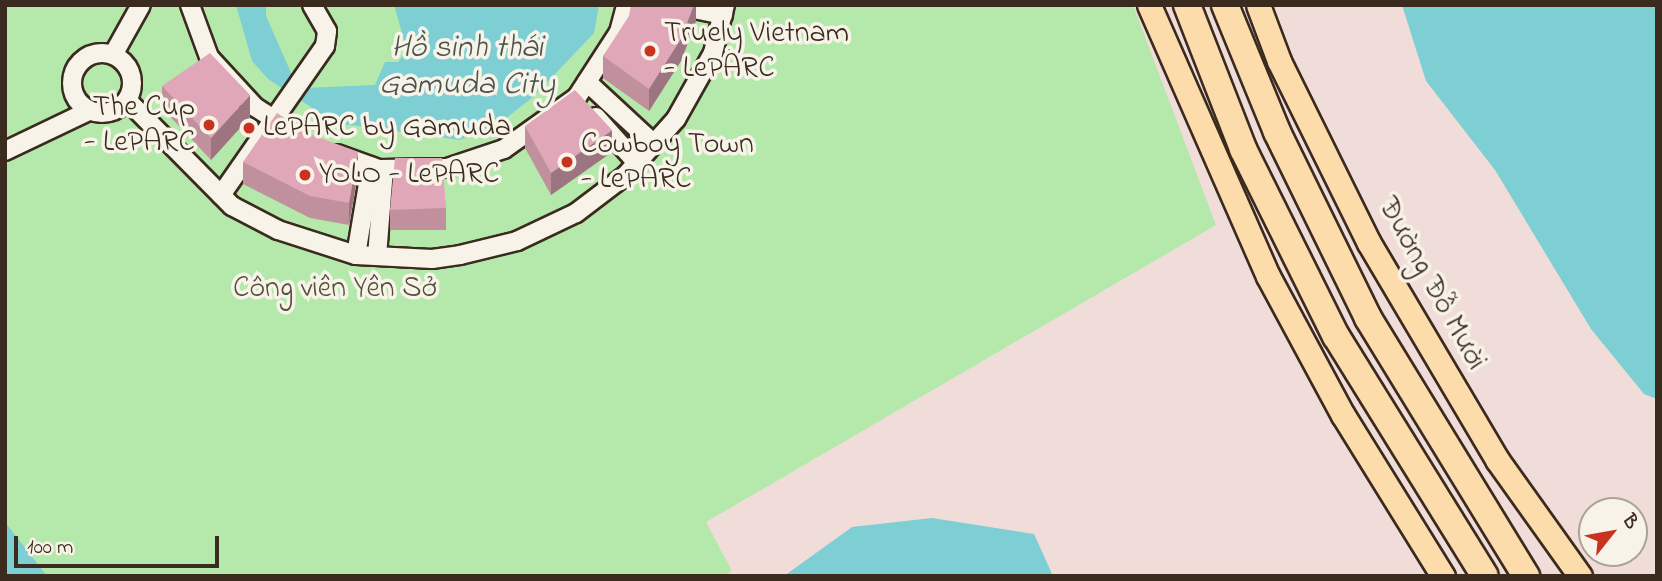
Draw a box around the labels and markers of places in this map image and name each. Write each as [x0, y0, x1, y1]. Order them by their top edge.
place label: Truely Vietnam - LePARC [664, 16, 849, 86]
marker: Truely Vietnam - LePARC [642, 43, 658, 59]
place label: The Cup - LePARC [84, 90, 195, 160]
place label: LePARC by Gamuda [263, 110, 511, 146]
marker: The Cup - LePARC [201, 117, 217, 133]
marker: LePARC by Gamuda [241, 120, 257, 136]
place label: Cowboy Town - LePARC [581, 127, 754, 198]
marker: Cowboy Town - LePARC [559, 154, 575, 170]
place label: YOLO - LePARC [319, 157, 499, 193]
marker: YOLO - LePARC [297, 167, 313, 183]

